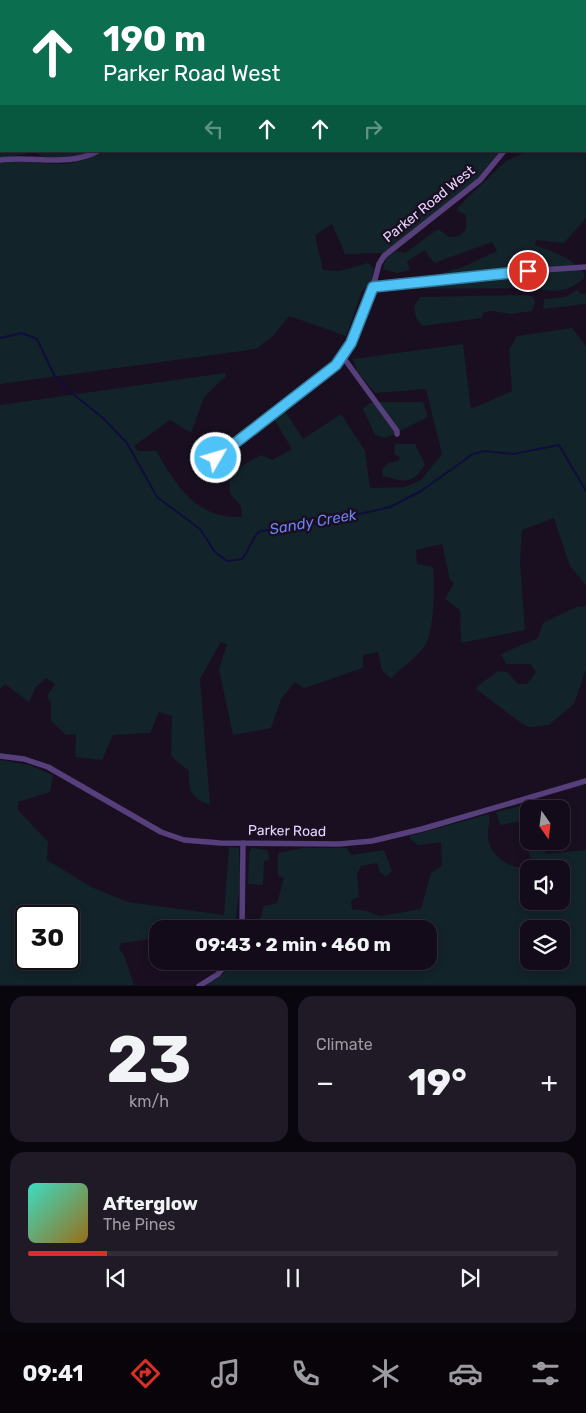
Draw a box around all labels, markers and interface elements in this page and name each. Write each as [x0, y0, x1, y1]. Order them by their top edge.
text: 190 m [103, 18, 206, 60]
icon: ahead [20, 20, 85, 85]
text: Parker Road West [103, 60, 280, 87]
icon: left [200, 115, 228, 143]
icon: ahead [253, 115, 281, 143]
icon: ahead [306, 115, 334, 143]
icon: right [359, 115, 387, 143]
street label: Parker Road West [380, 162, 479, 246]
pin [507, 250, 549, 292]
icon: arrive [514, 257, 542, 285]
position arrow [189, 431, 241, 483]
water label: Sandy Creek [268, 505, 358, 538]
north arrow [520, 800, 570, 850]
map controls [520, 800, 570, 970]
street label: Parker Road [248, 822, 326, 840]
button: sound [520, 860, 570, 910]
speed limit sign: 30 [15, 905, 80, 970]
button: layers [520, 920, 570, 970]
text: 09:43 · 2 min · 460 m [195, 933, 391, 956]
text: 23 [106, 1021, 192, 1098]
text: Climate [316, 1035, 373, 1054]
text: 19° [408, 1059, 467, 1105]
text: − [316, 1066, 334, 1099]
text: + [541, 1066, 558, 1099]
text: km/h [129, 1092, 169, 1111]
text: Afterglow [103, 1192, 198, 1215]
text: The Pines [103, 1215, 176, 1234]
icon: previous [102, 1264, 130, 1292]
icon: pause [279, 1264, 307, 1292]
icon: next [456, 1264, 484, 1292]
icon: directions [128, 1356, 163, 1391]
icon: music [208, 1356, 243, 1391]
icon: phone [288, 1356, 323, 1391]
icon: climate [368, 1356, 403, 1391]
icon: car [448, 1356, 483, 1391]
icon: filters [528, 1356, 563, 1391]
text: 09:41 [23, 1360, 83, 1387]

